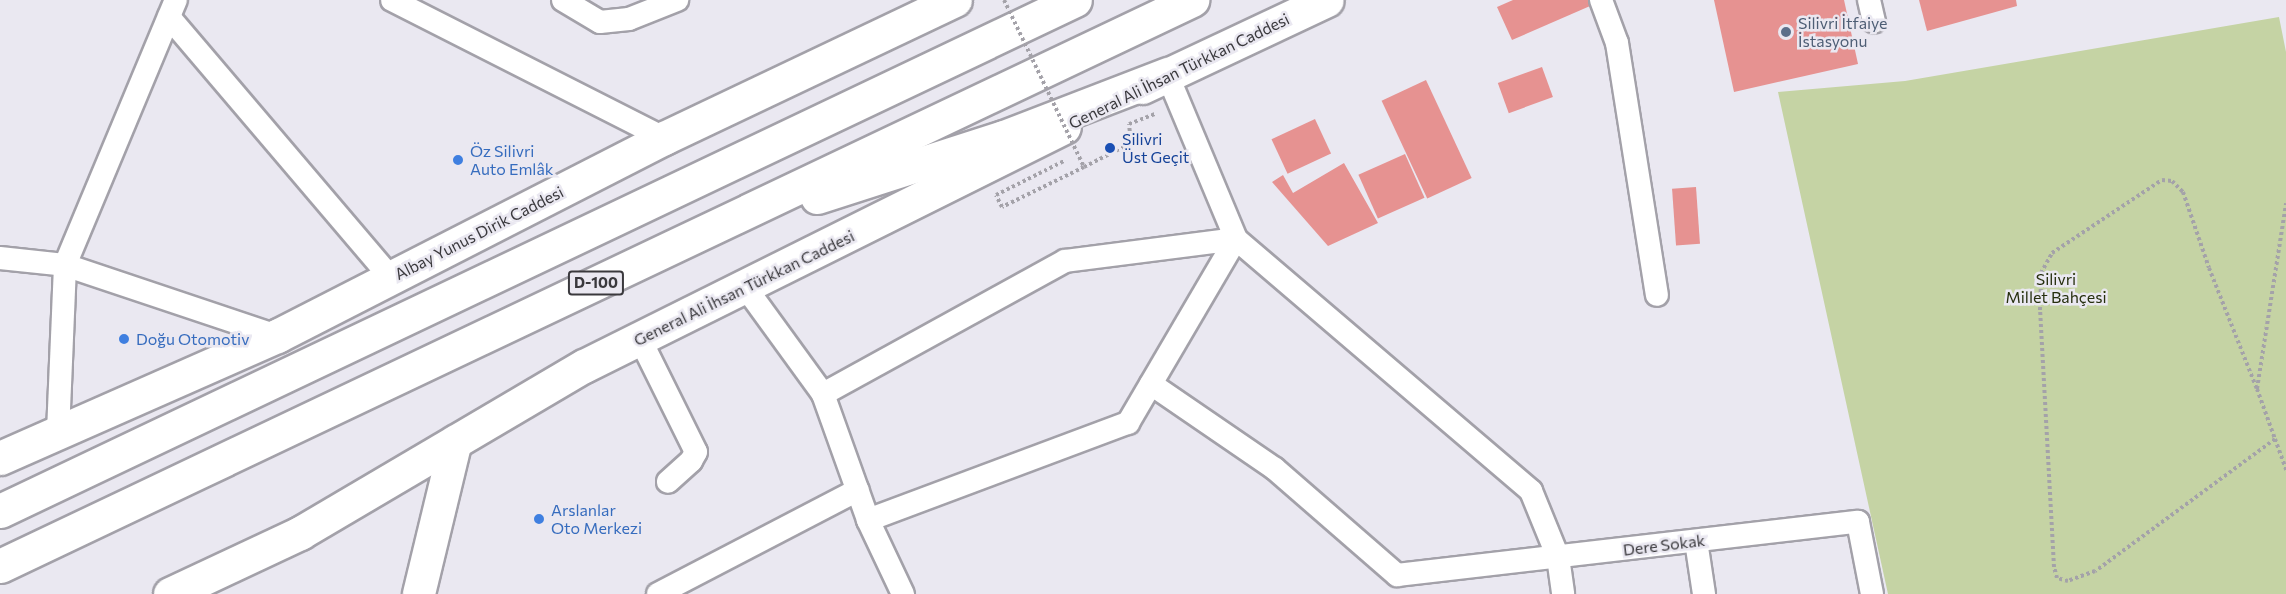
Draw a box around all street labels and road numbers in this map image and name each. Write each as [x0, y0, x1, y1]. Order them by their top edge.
street label: General Ali İhsan Türkkan Caddesi [1066, 9, 1292, 133]
street label: Albay Yunus Dirik Caddesi [391, 182, 567, 284]
street label: General Ali İhsan Türkkan Caddesi [631, 226, 857, 350]
road number: D-100 [568, 271, 624, 295]
street label: Dere Sokak [1622, 530, 1706, 560]

